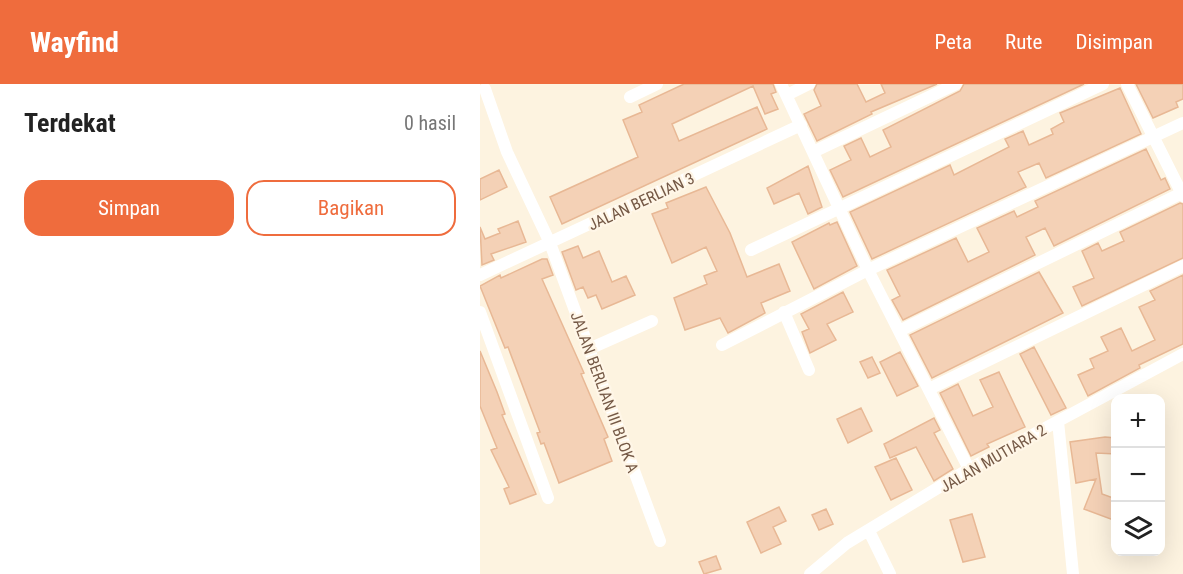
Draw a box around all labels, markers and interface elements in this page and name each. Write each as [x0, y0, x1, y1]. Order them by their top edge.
text: Wayfind [30, 26, 119, 59]
text: Peta [934, 30, 972, 54]
text: Rute [1005, 30, 1042, 54]
text: Disimpan [1075, 30, 1153, 54]
text: Terdekat [24, 108, 116, 138]
text: 0 hasil [404, 111, 456, 135]
street label: JALAN BERLIAN 3 [585, 169, 697, 234]
button: Simpan [24, 180, 234, 236]
button: Bagikan [246, 180, 456, 236]
street label: JALAN BERLIAN III BLOK A [567, 309, 643, 475]
map controls [1111, 394, 1165, 556]
button: + [1111, 394, 1165, 448]
street label: JALAN MUTIARA 2 [937, 420, 1050, 497]
button: − [1111, 448, 1165, 502]
button: layers [1111, 502, 1165, 556]

